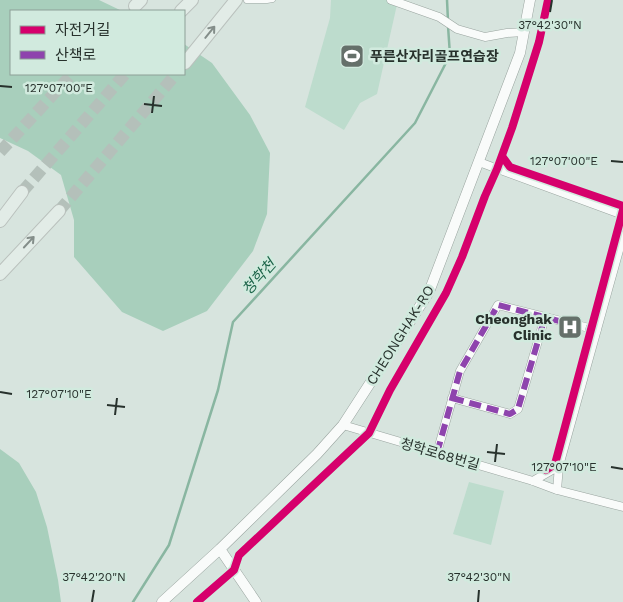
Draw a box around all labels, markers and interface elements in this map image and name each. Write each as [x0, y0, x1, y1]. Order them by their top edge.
legend [10, 10, 185, 75]
text: 37°42'30"N [518, 18, 582, 32]
text: 자전거길 [55, 21, 110, 39]
one-way arrow [205, 25, 216, 38]
sports icon: 푸른산자리골프연습장 [339, 43, 365, 69]
text: 산책로 [55, 46, 96, 64]
place label: 푸른산자리골프연습장 [370, 48, 499, 64]
text: 127°07'00"E [25, 81, 93, 95]
text: 127°07'00"E [530, 154, 598, 168]
one-way arrow [23, 236, 35, 249]
water label: 청학천 [238, 254, 281, 298]
street label: CHEONGHAK-RO [363, 282, 437, 388]
place label: Cheonghak Clinic [475, 311, 552, 343]
hospital icon: Cheonghak Clinic [557, 314, 583, 340]
text: 127°07'10"E [26, 387, 92, 401]
street label: 청학로68번길 [399, 435, 481, 473]
text: 127°07'10"E [531, 460, 597, 474]
text: 37°42'20"N [62, 570, 126, 584]
text: 37°42'30"N [447, 570, 511, 584]

